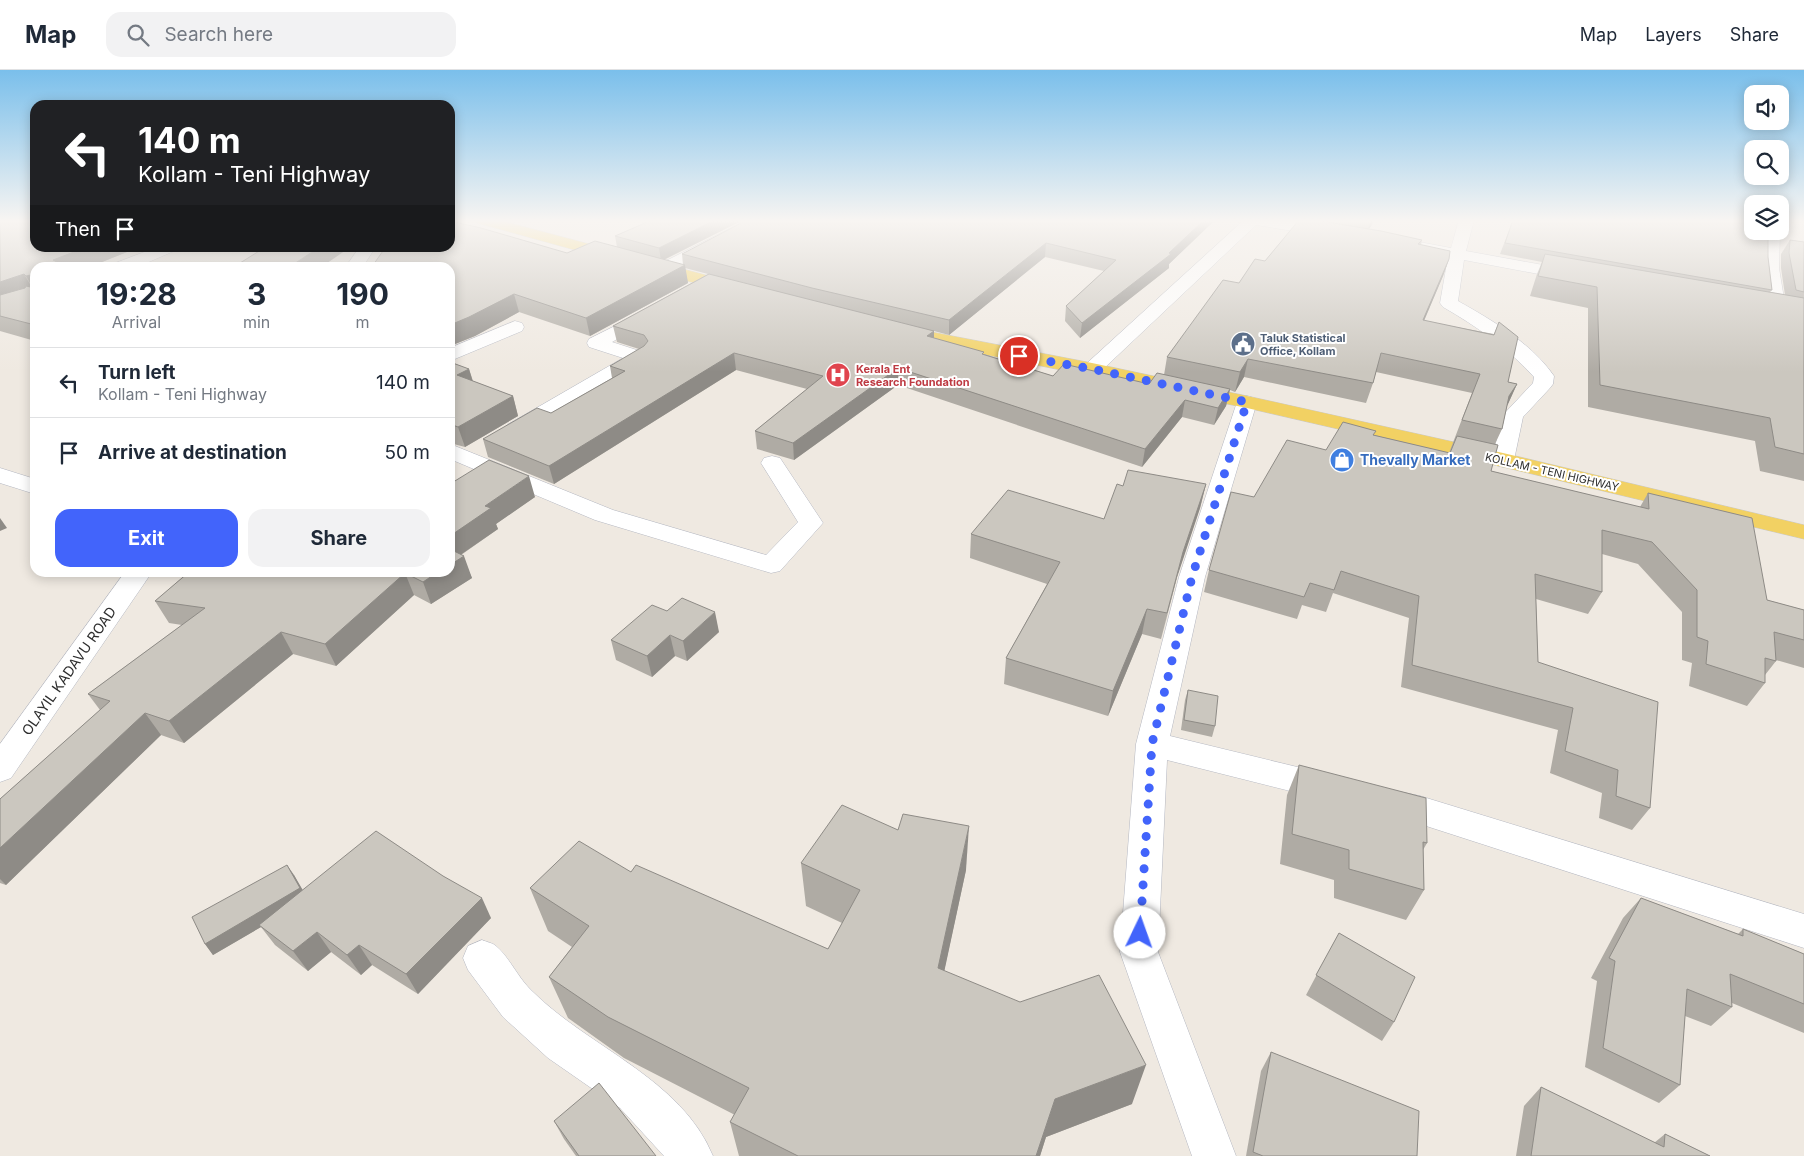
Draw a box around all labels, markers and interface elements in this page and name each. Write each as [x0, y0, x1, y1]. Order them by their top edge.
search box [106, 12, 456, 57]
text: Map [25, 20, 76, 49]
icon: search [124, 21, 152, 49]
text: Search here [164, 23, 273, 46]
text: Map [1580, 24, 1617, 45]
text: Layers [1645, 24, 1702, 45]
text: Share [1730, 24, 1779, 45]
map controls [1744, 85, 1789, 240]
button: sound [1744, 85, 1789, 130]
text: 140 m [138, 119, 241, 161]
icon: left [55, 120, 120, 185]
button: search [1744, 140, 1789, 185]
text: Kollam - Teni Highway [138, 161, 370, 187]
button: layers [1744, 195, 1789, 240]
icon: arrive [111, 215, 139, 243]
text: Then [55, 218, 101, 241]
text: 19:28 [96, 276, 177, 312]
text: 3 [247, 276, 266, 312]
text: 190 [336, 276, 389, 312]
text: Arrival [112, 312, 161, 332]
text: min [243, 312, 270, 332]
text: m [356, 312, 370, 332]
public building icon: Taluk Statistical Office, Kollam [1230, 331, 1256, 357]
place label: Taluk Statistical Office, Kollam [1260, 331, 1346, 358]
pin [998, 335, 1040, 377]
icon: arrive [1005, 342, 1033, 370]
text: Turn left [98, 361, 176, 384]
hospital icon: Kerala Ent Research Foundation [825, 362, 851, 388]
place label: Kerala Ent Research Foundation [856, 362, 970, 389]
icon: left [55, 369, 83, 397]
text: 140 m [376, 371, 430, 394]
text: Kollam - Teni Highway [98, 384, 267, 404]
icon: arrive [55, 439, 83, 467]
text: Arrive at destination [98, 441, 287, 464]
text: 50 m [384, 441, 430, 464]
shop icon: Thevally Market [1329, 447, 1355, 473]
street label: KOLLAM - TENI HIGHWAY [1484, 450, 1621, 494]
place label: Thevally Market [1360, 451, 1470, 468]
button: Exit [55, 509, 238, 567]
button: Share [248, 509, 430, 567]
street label: OLAYIL KADAVU ROAD [18, 603, 119, 738]
position arrow [1113, 906, 1165, 958]

